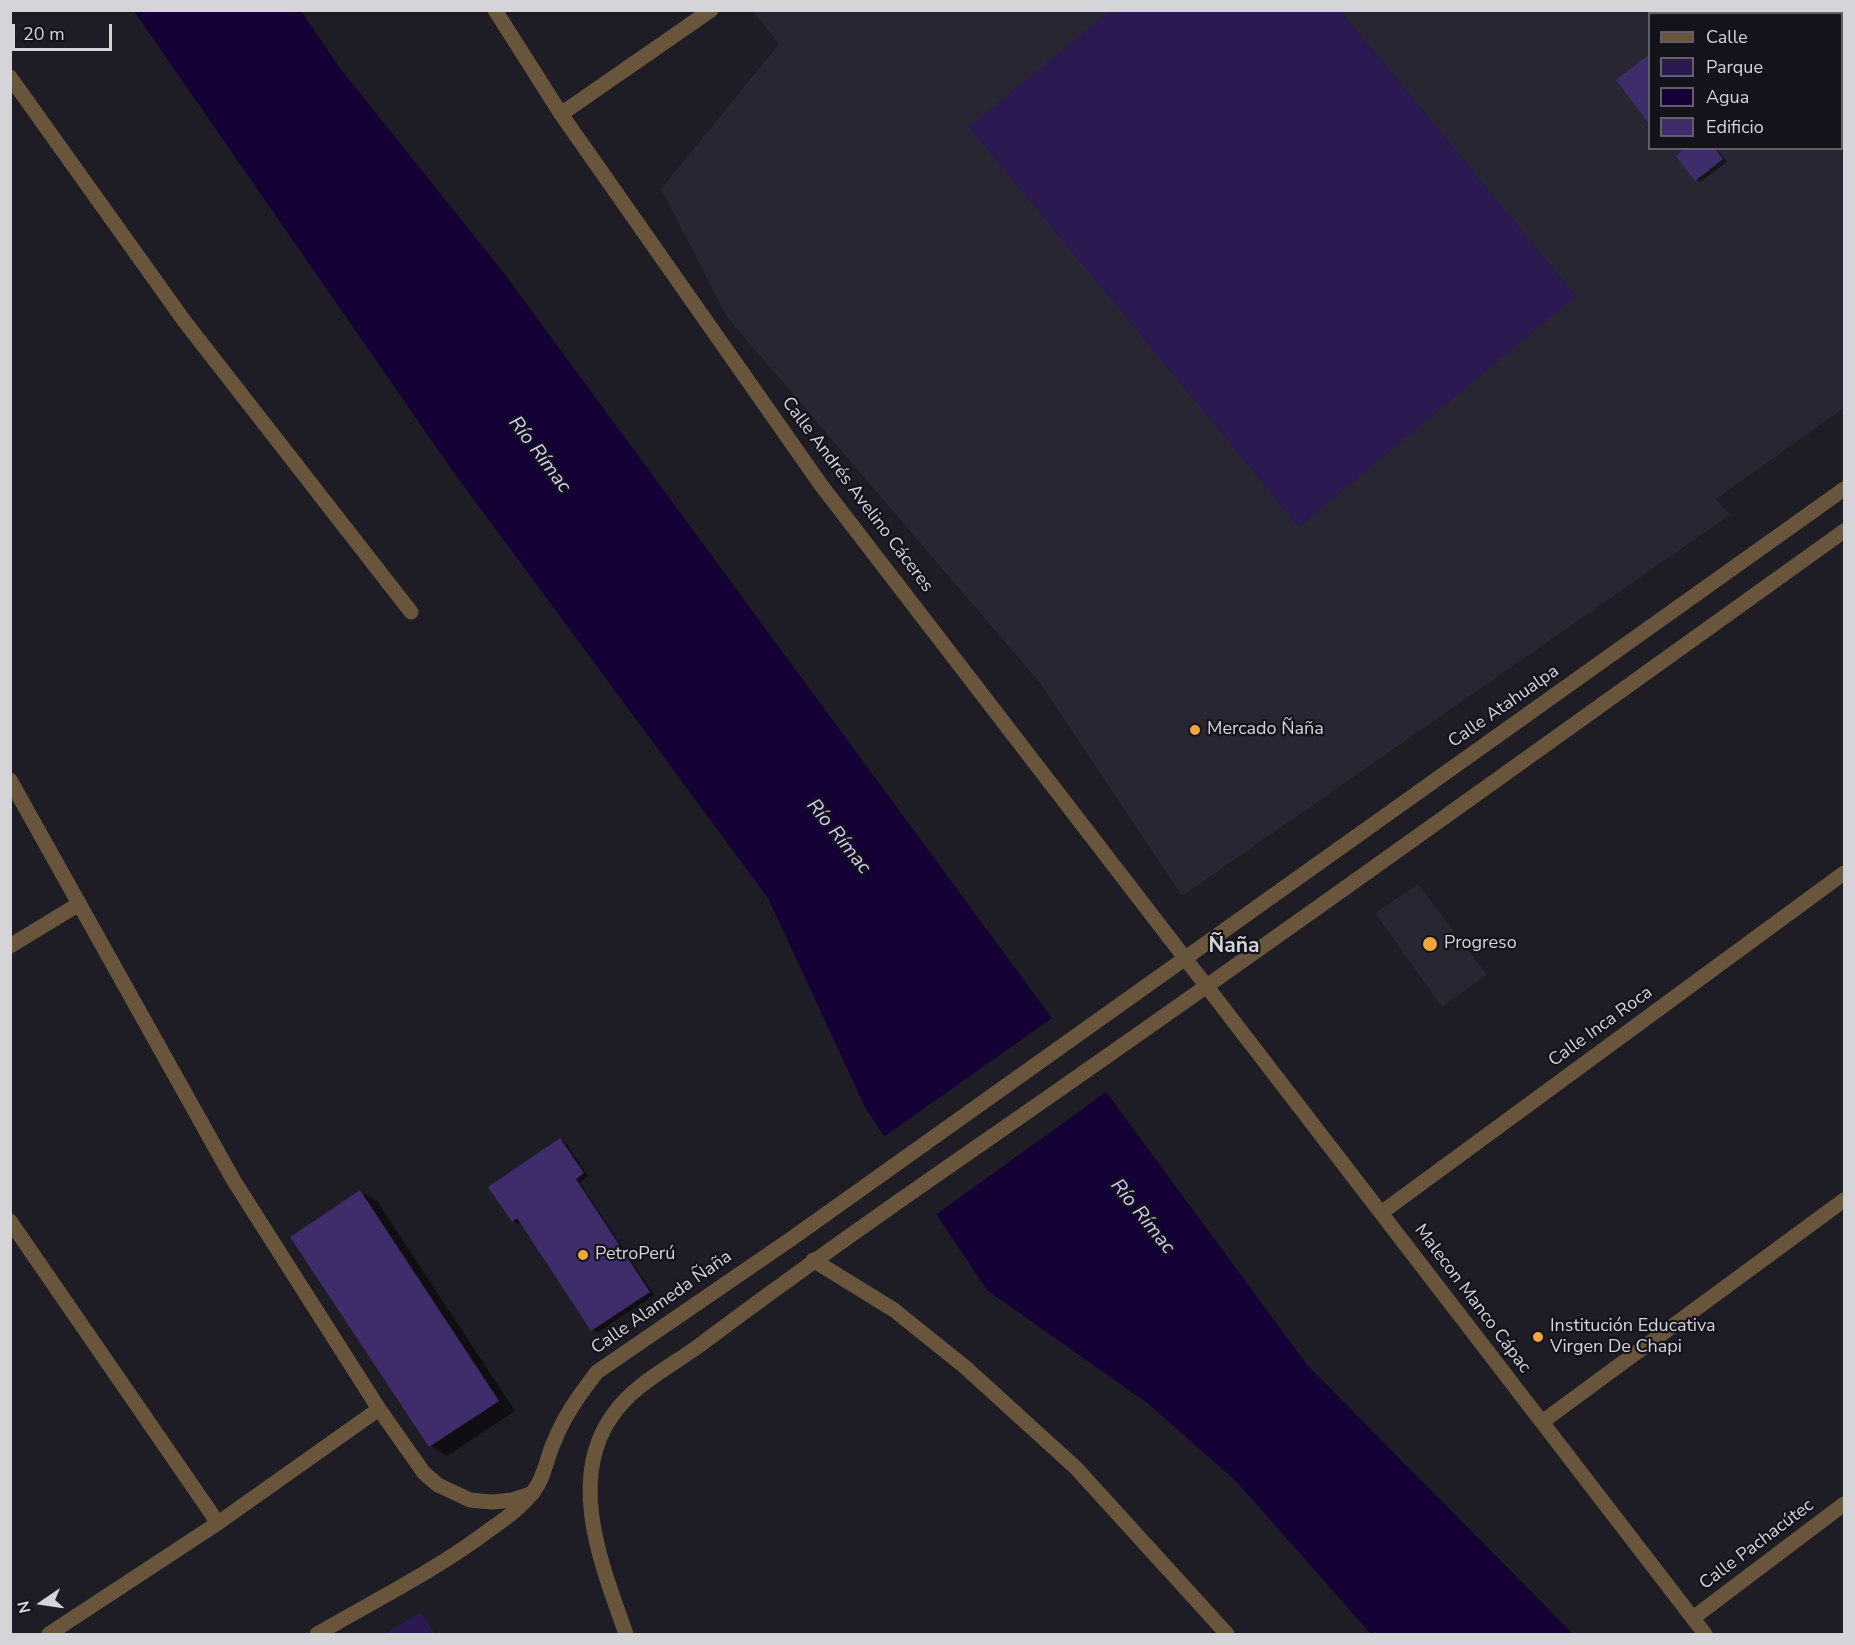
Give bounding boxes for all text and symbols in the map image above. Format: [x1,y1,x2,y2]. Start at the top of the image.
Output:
scale bar [15,12,116,50]
legend [1648,12,1843,150]
text: 20 m [23,22,65,46]
text: Calle [1706,25,1748,49]
text: Parque [1706,55,1763,79]
text: Agua [1706,85,1749,109]
text: Edificio [1706,115,1764,139]
street label: Calle Andrés Avelino Cáceres [777,393,937,597]
water label: Río Rímac [503,412,575,498]
street label: Calle Atahualpa [1445,661,1563,753]
place label: Mercado Ñaña [1207,719,1324,741]
marker: Mercado Ñaña [1188,723,1202,737]
water label: Río Rímac [801,795,875,879]
place label: Progreso [1444,933,1517,955]
district label: Ñaña [1209,934,1259,960]
marker: Progreso [1421,935,1439,953]
street label: Calle Inca Roca [1545,982,1657,1072]
water label: Río Rímac [1105,1175,1179,1259]
street label: Malecon Manco Cápac [1409,1220,1535,1378]
place label: PetroPerú [595,1244,675,1266]
street label: Calle Alameda Ñaña [588,1246,736,1360]
marker: PetroPerú [576,1248,590,1262]
place label: Institución Educativa Virgen De Chapi [1550,1316,1716,1358]
marker: Institución Educativa Virgen De Chapi [1531,1330,1545,1344]
street label: Calle Pachacútec [1696,1495,1818,1595]
north arrow [12,1573,72,1633]
text: N [12,1599,37,1615]

